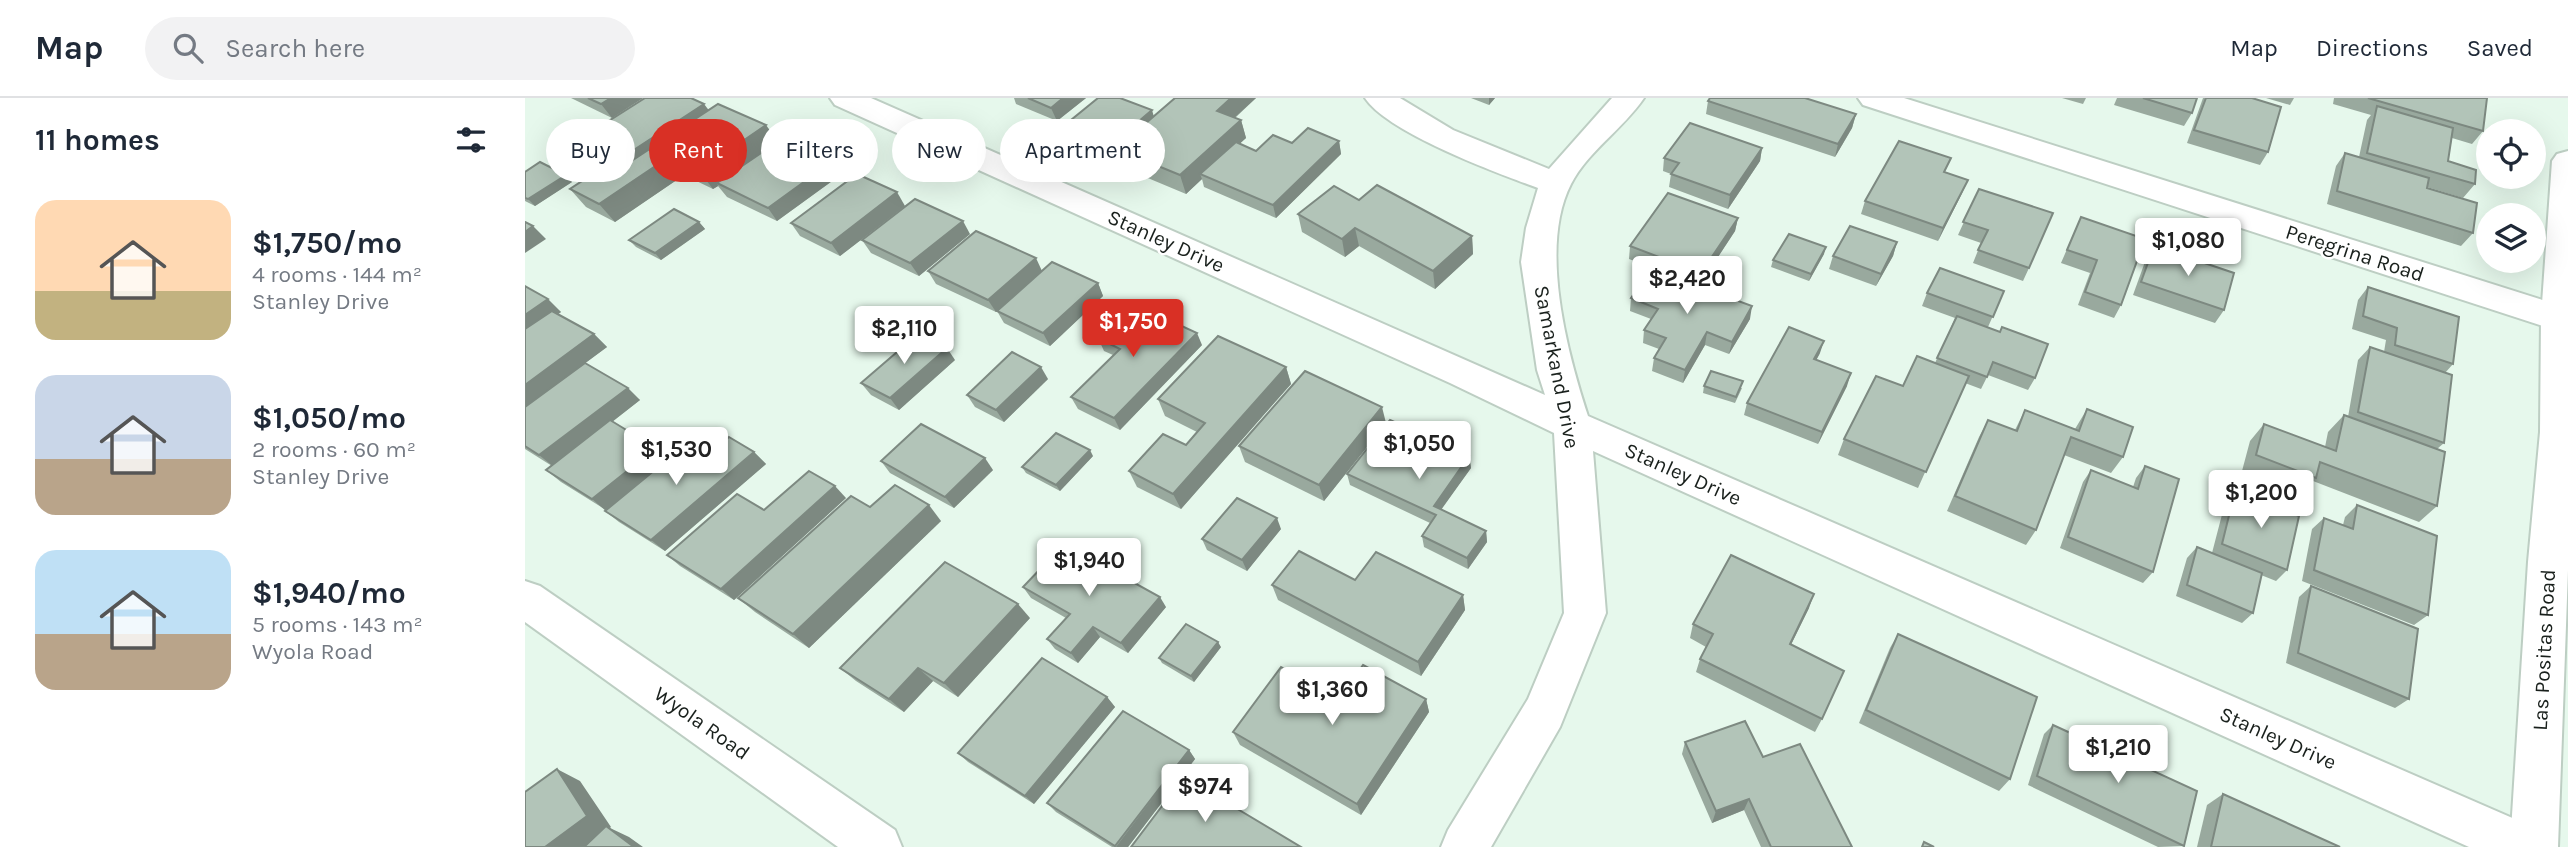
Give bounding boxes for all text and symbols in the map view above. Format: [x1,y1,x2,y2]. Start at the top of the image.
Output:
search box [145,17,635,80]
text: Map [35,29,103,67]
icon: search [169,29,207,67]
text: Search here [225,33,365,64]
text: Map [2230,34,2278,62]
text: Directions [2316,34,2429,62]
text: Saved [2467,34,2533,62]
chip: Buy [546,119,635,182]
chip: Rent [649,119,747,182]
chip: Filters [761,119,878,182]
chip: New [892,119,986,182]
chip: Apartment [1000,119,1165,182]
map controls [2476,119,2546,273]
button: locate [2476,119,2546,189]
icon: filters [452,121,490,159]
text: 11 homes [35,122,160,158]
button: layers [2476,203,2546,273]
street label: Stanley Drive [1104,205,1228,277]
pin: $1,080 [2131,218,2245,278]
street label: Peregrina Road [2283,219,2427,287]
text: $1,750/mo [252,225,402,261]
text: $1,080 [2151,227,2225,254]
icon: home [91,228,175,312]
pin: $2,420 [1630,256,1744,316]
text: 4 rooms · 144 m² [252,261,422,288]
text: $2,420 [1648,265,1726,292]
street label: Samarkand Drive [1529,283,1585,451]
text: Stanley Drive [252,288,389,315]
pin: $1,750 [1076,300,1190,359]
pin: $2,110 [847,306,961,366]
text: $1,750 [1098,308,1168,335]
text: $2,110 [871,315,937,342]
text: $1,050/mo [252,400,406,436]
icon: home [91,403,175,487]
pin: $1,050 [1362,422,1476,481]
pin: $1,530 [619,428,733,487]
text: $1,050 [1383,430,1455,457]
text: 2 rooms · 60 m² [252,436,416,463]
text: $1,530 [640,436,712,463]
street label: Stanley Drive [1621,438,1745,510]
text: Stanley Drive [252,463,389,490]
pin: $1,200 [2204,470,2318,530]
text: $1,200 [2225,479,2297,506]
pin: $1,940 [1032,538,1146,598]
text: $1,940 [1053,547,1125,574]
street label: Las Positas Road [2528,569,2560,731]
text: $1,940/mo [252,575,406,611]
icon: home [91,578,175,662]
text: 5 rooms · 143 m² [252,611,423,638]
text: Wyola Road [252,638,373,665]
pin: $1,360 [1275,668,1389,727]
text: $1,360 [1296,676,1368,703]
street label: Wyola Road [650,681,754,765]
street label: Stanley Drive [2216,702,2340,774]
pin: $1,210 [2061,726,2175,785]
text: $1,210 [2085,734,2151,761]
pin: $974 [1164,764,1246,824]
text: $974 [1177,773,1233,800]

